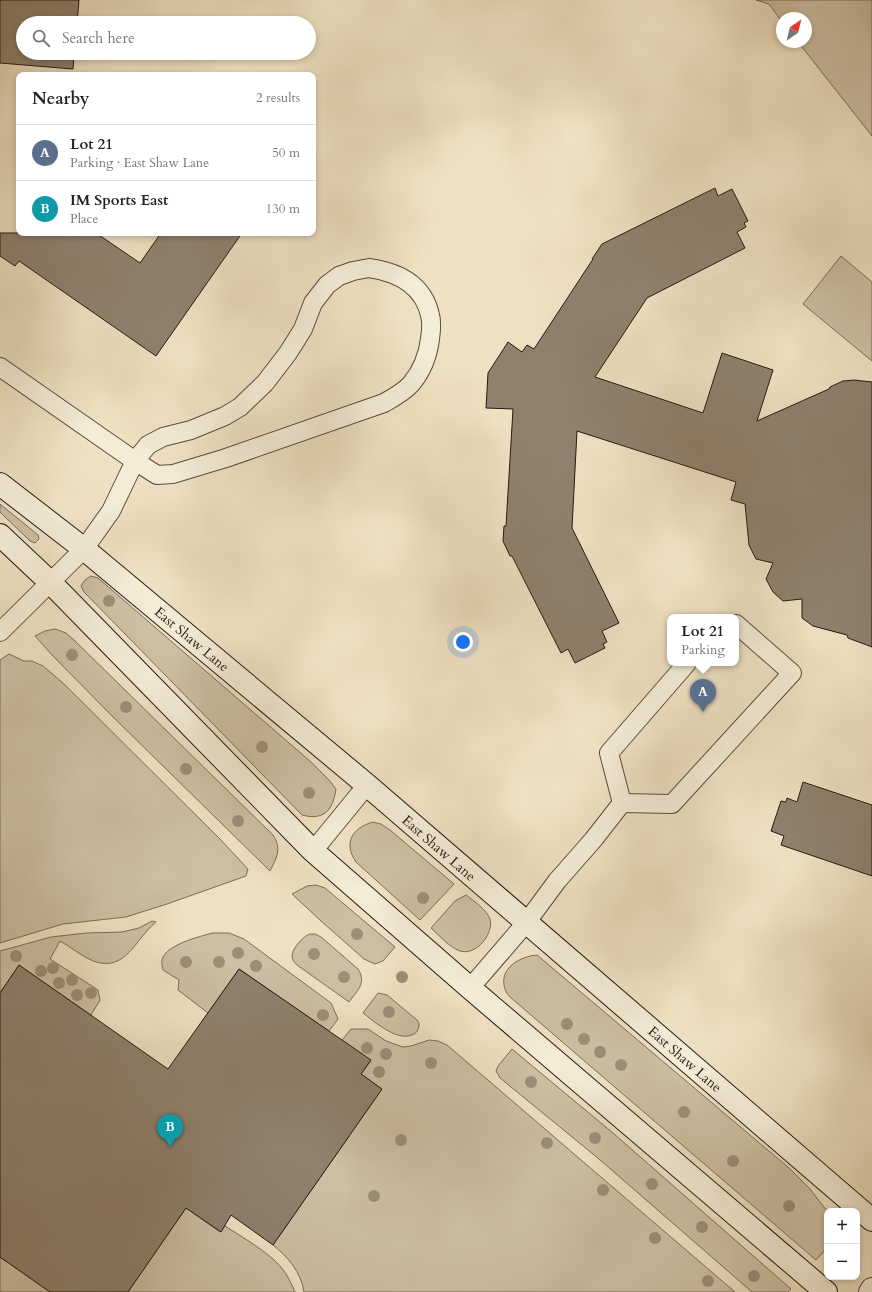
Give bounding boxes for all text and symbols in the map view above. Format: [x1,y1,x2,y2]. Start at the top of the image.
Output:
north arrow [776,12,812,48]
search box [16,16,316,60]
icon: search [30,27,52,49]
text: Search here [62,28,135,48]
text: Nearby [32,87,89,110]
text: 2 results [256,89,300,107]
text: Lot 21 [70,134,113,154]
text: A [40,144,50,162]
text: 50 m [272,144,300,162]
text: Parking · East Shaw Lane [70,154,209,172]
text: IM Sports East [70,190,168,210]
text: B [40,200,50,218]
text: 130 m [266,200,300,218]
text: Place [70,210,98,228]
street label: East Shaw Lane [150,602,233,676]
popup [667,614,739,666]
text: Lot 21 [681,621,724,641]
your location [453,632,473,652]
text: Parking [681,641,725,659]
pin: A [690,679,716,712]
street label: East Shaw Lane [398,811,480,886]
street label: East Shaw Lane [644,1022,726,1097]
pin: B [157,1114,183,1147]
map controls [824,1208,860,1280]
button: + [824,1208,860,1244]
button: − [824,1244,860,1280]

